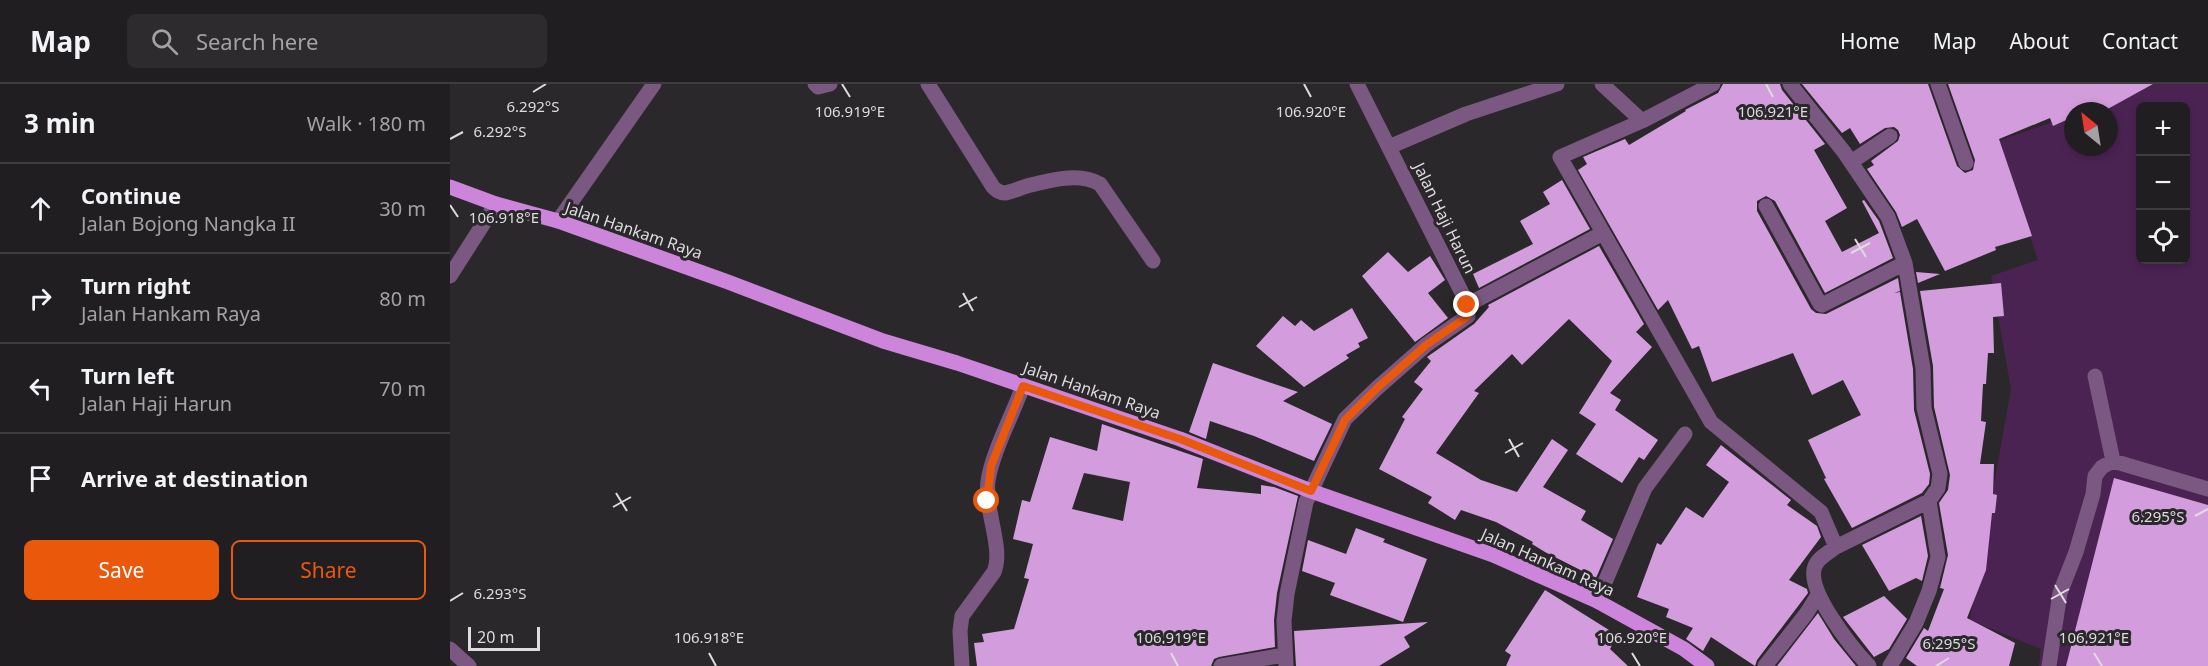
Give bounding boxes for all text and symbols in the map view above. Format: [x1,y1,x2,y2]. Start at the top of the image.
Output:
search box [127,14,547,68]
text: Map [30,22,91,60]
icon: search [148,25,181,58]
text: Search here [196,26,318,56]
text: Home [1840,27,1900,55]
text: Map [1933,27,1976,55]
text: About [2009,27,2069,55]
text: Contact [2102,27,2178,55]
text: 6.292°S [507,96,560,116]
text: 106.919°E [815,101,885,121]
text: 106.920°E [1276,101,1346,121]
text: 106.921°E [1738,101,1808,121]
north arrow [2064,102,2118,156]
map controls [2136,102,2190,264]
button: + [2136,102,2190,156]
text: 3 min [24,105,96,141]
text: Walk · 180 m [307,110,426,137]
text: 6.292°S [474,121,527,141]
button: − [2136,156,2190,210]
street label: Jalan Haji Harun [1408,157,1481,277]
text: Continue [81,180,181,210]
icon: ahead [24,192,57,225]
text: 30 m [379,195,426,222]
street label: Jalan Hankam Raya [560,196,706,264]
text: 106.918°E [469,207,539,227]
text: Jalan Bojong Nangka II [81,210,296,237]
button: locate [2136,210,2190,264]
text: Turn right [81,270,191,300]
icon: right [24,282,57,315]
text: 80 m [379,285,426,312]
route end [1453,291,1479,317]
text: Jalan Hankam Raya [81,300,261,327]
street label: Jalan Hankam Raya [1018,356,1164,424]
text: Turn left [81,360,175,390]
icon: left [24,372,57,405]
text: 70 m [379,375,426,402]
text: Jalan Haji Harun [81,390,232,417]
icon: arrive [24,462,57,495]
text: Arrive at destination [81,463,308,493]
route start [973,487,999,513]
text: 6.295°S [2132,506,2185,526]
street label: Jalan Hankam Raya [1476,522,1618,601]
button: Save [24,540,219,600]
button: Share [231,540,426,600]
text: 6.293°S [474,583,527,603]
scale bar [468,624,540,652]
text: 20 m [477,626,514,648]
text: 106.918°E [674,627,744,647]
text: 106.919°E [1136,627,1206,647]
text: 106.920°E [1597,627,1667,647]
text: 106.921°E [2059,627,2129,647]
text: 6.295°S [1923,633,1976,653]

